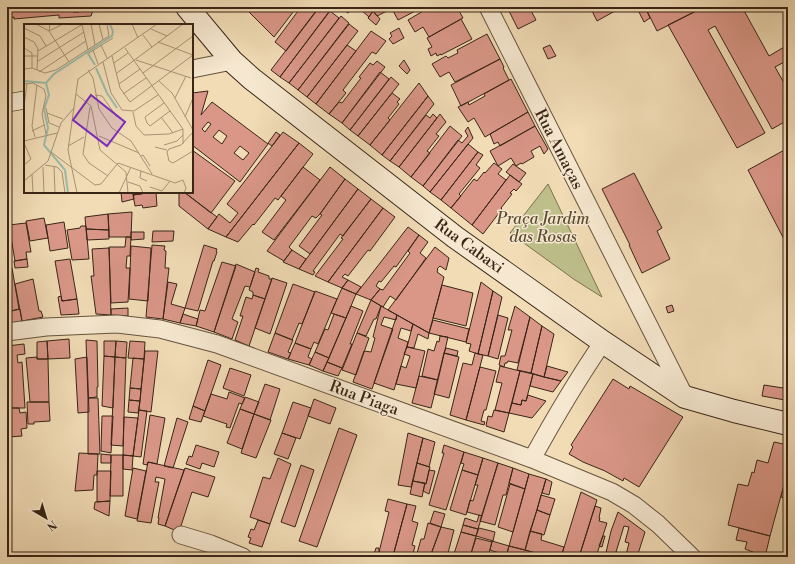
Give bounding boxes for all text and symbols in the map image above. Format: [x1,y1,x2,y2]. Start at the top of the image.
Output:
inset map [24,24,193,193]
street label: Rua Amaças [530,105,588,193]
park label: Praça Jardim das Rosas [495,209,591,247]
street label: Rua Cabaxi [430,214,508,278]
street label: Rua Piaga [327,376,402,420]
north arrow [26,498,66,538]
text: N [44,517,59,533]

